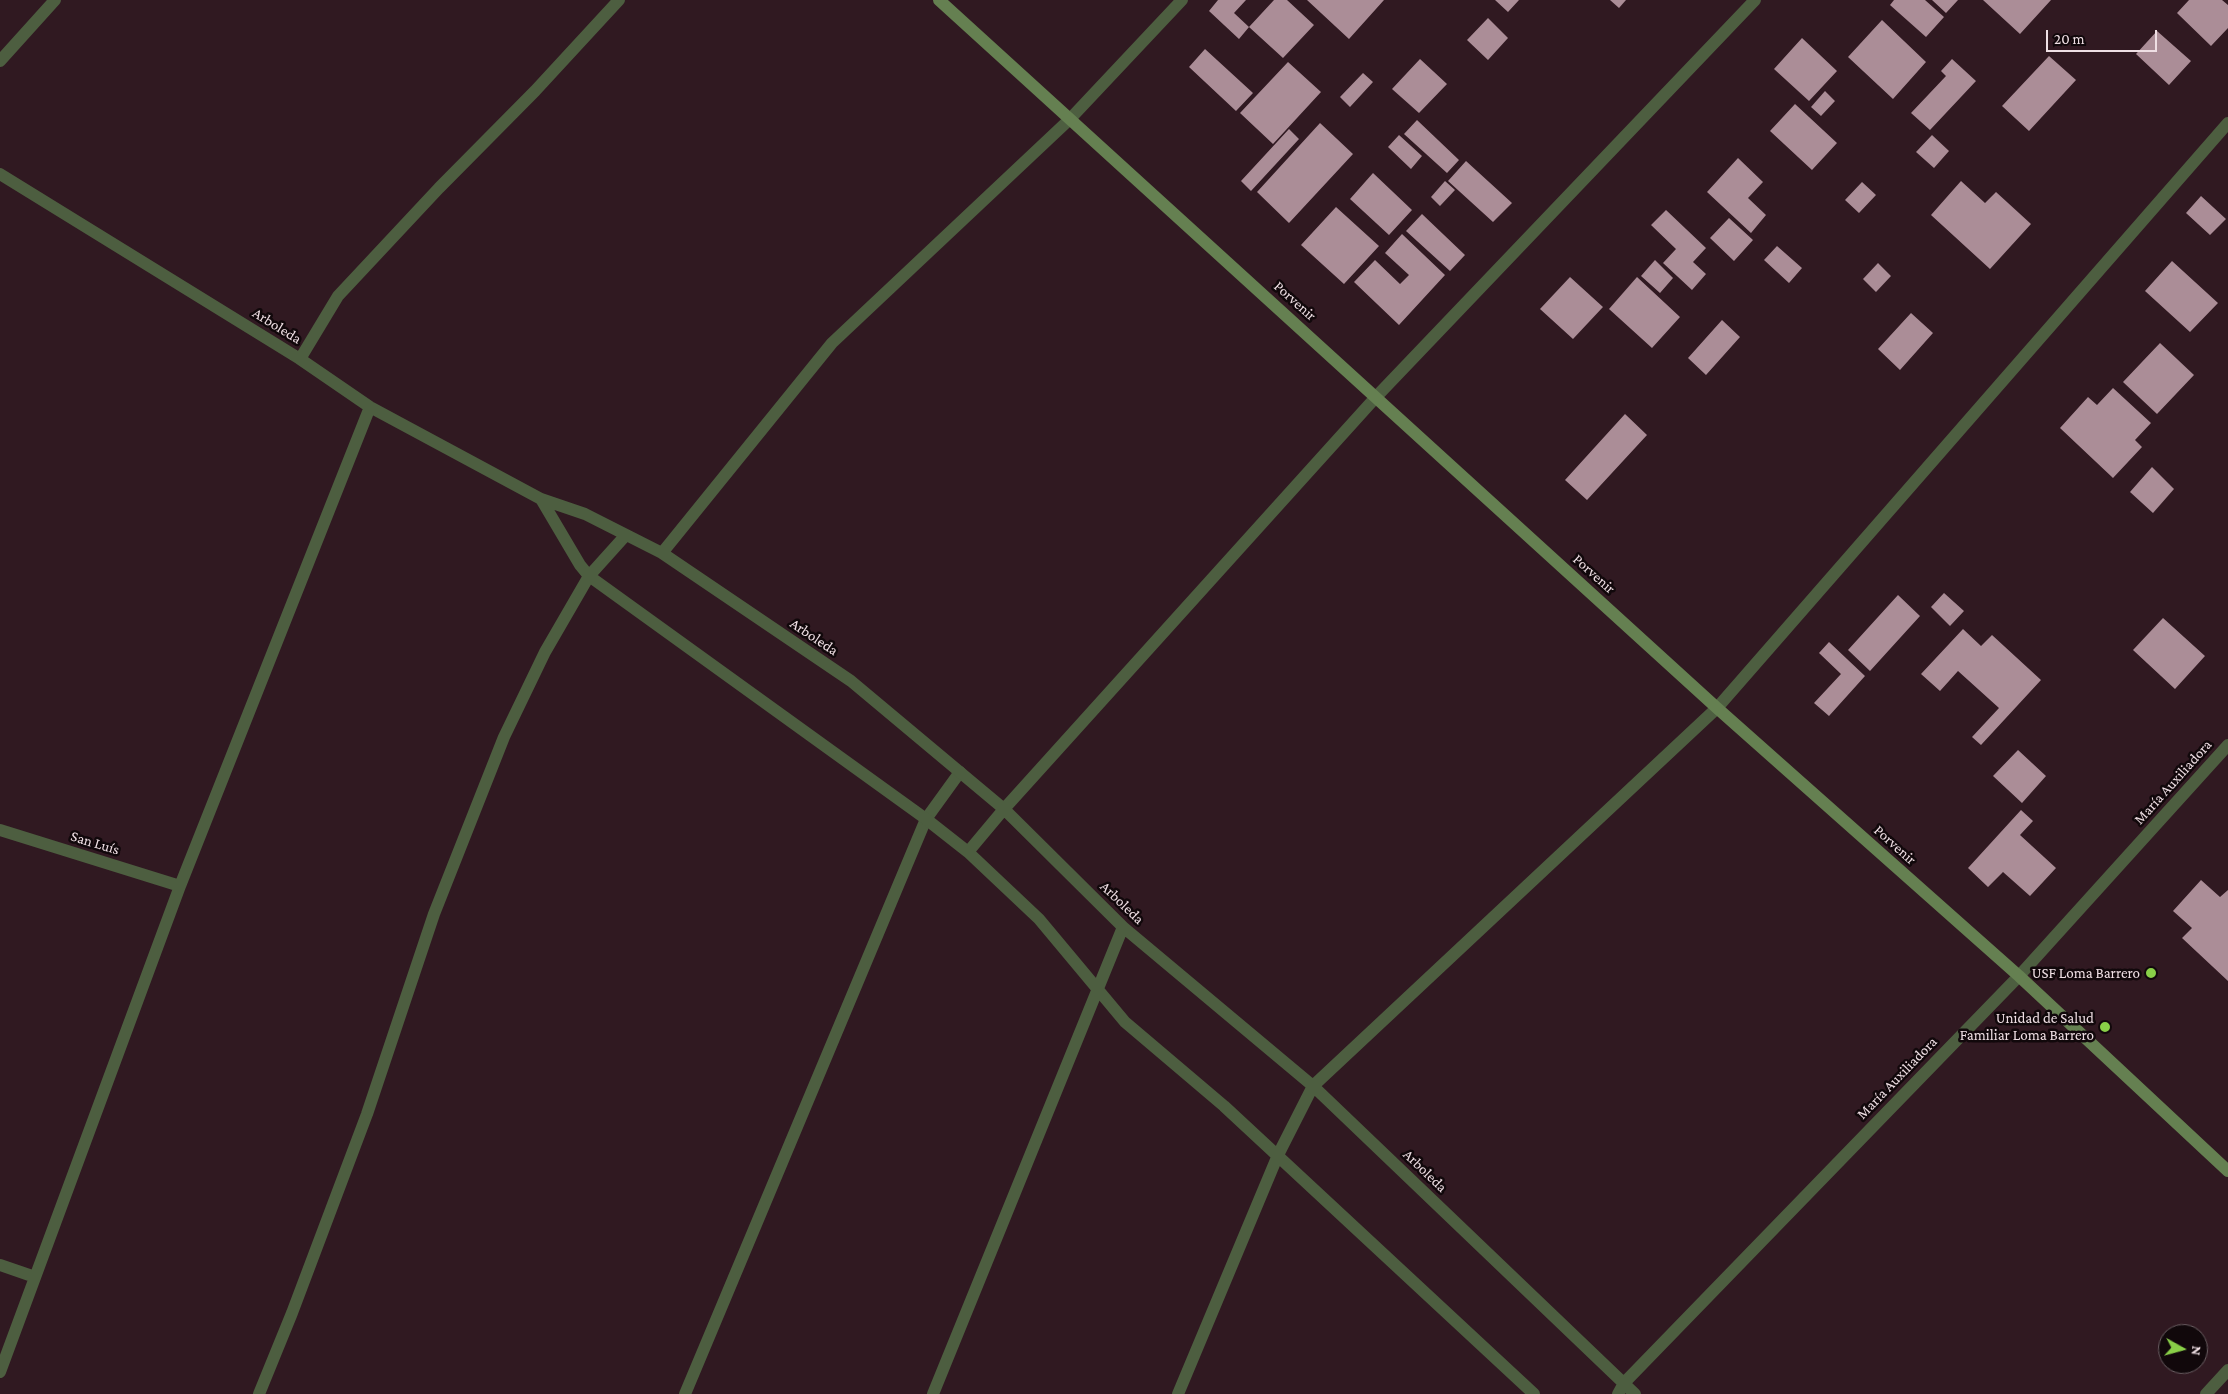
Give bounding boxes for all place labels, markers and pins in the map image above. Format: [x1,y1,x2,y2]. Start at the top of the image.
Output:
place label: USF Loma Barrero [2032,964,2140,982]
marker: USF Loma Barrero [2144,966,2158,980]
place label: Unidad de Salud Familiar Loma Barrero [1960,1009,2094,1044]
marker: Unidad de Salud Familiar Loma Barrero [2098,1020,2112,1034]

